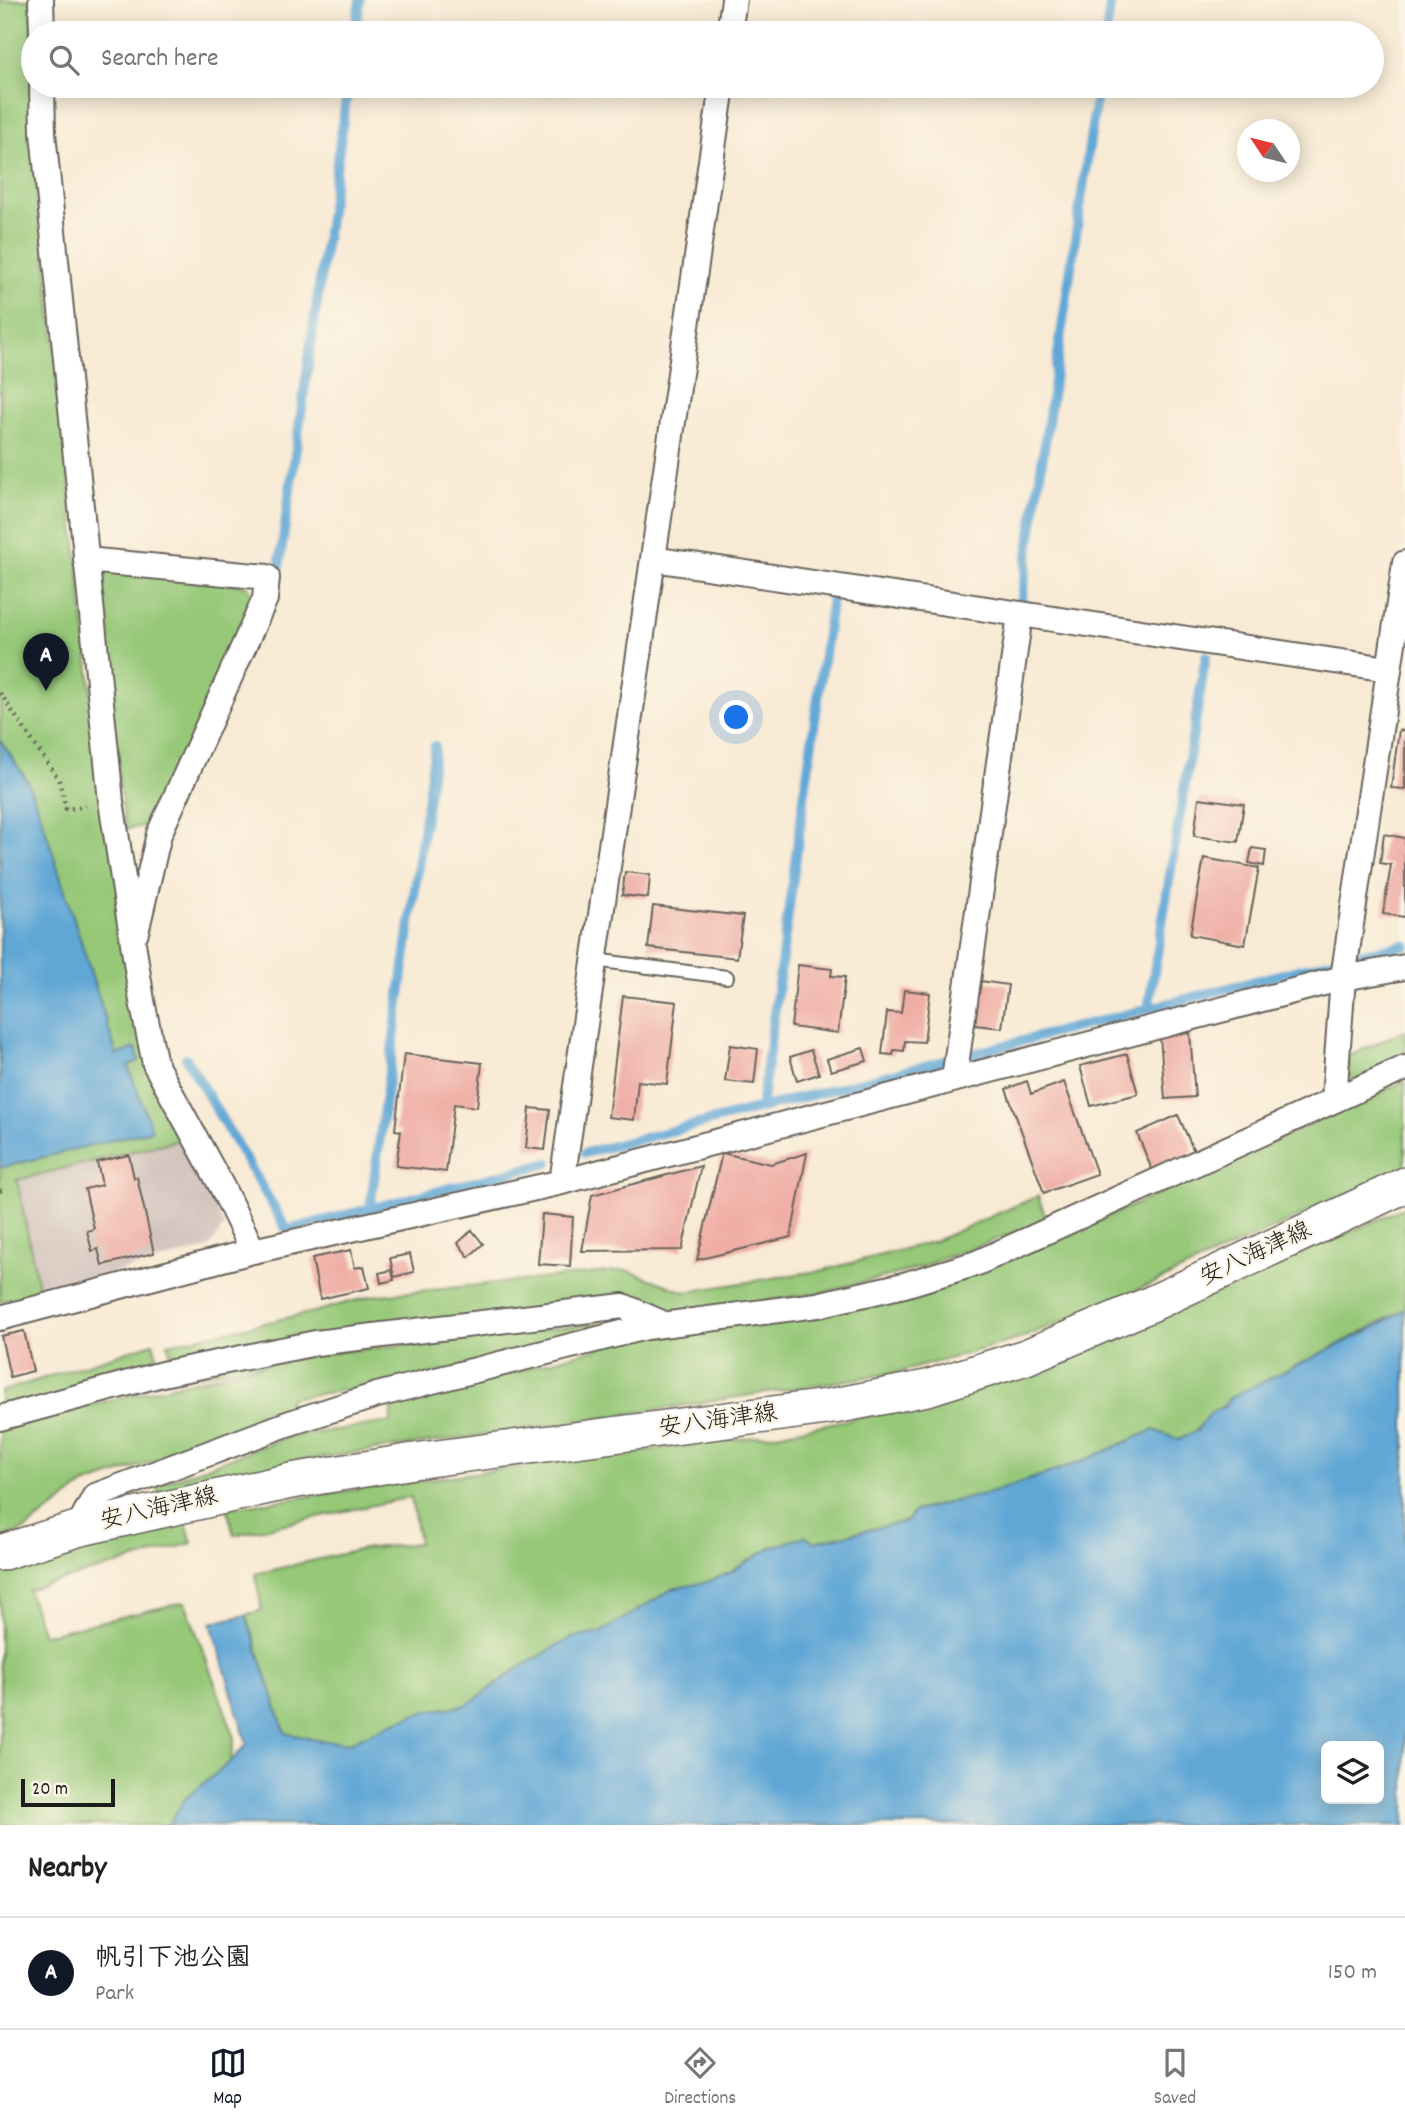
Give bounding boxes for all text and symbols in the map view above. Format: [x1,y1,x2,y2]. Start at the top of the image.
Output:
search box [21,21,1384,98]
icon: search [45,41,83,79]
text: Search here [101,41,219,78]
north arrow [1237,119,1300,182]
pin: A [23,633,69,691]
your location [719,700,753,734]
street label: 安八海津線 [1194,1214,1318,1296]
street label: 安八海津線 [656,1397,780,1447]
street label: 安八海津線 [97,1480,221,1540]
map controls [1321,1741,1384,1804]
button: layers [1321,1741,1384,1804]
scale bar [21,1776,116,1808]
text: 20 m [32,1777,68,1804]
text: Nearby [28,1849,106,1892]
text: 帆引下池公園 [95,1941,251,1978]
text: A [45,1957,57,1990]
text: 150 m [1328,1957,1377,1990]
text: Park [95,1978,134,2011]
tab: Map [209,2044,247,2113]
tab: Directions [664,2044,736,2113]
tab: Saved [1154,2044,1196,2113]

